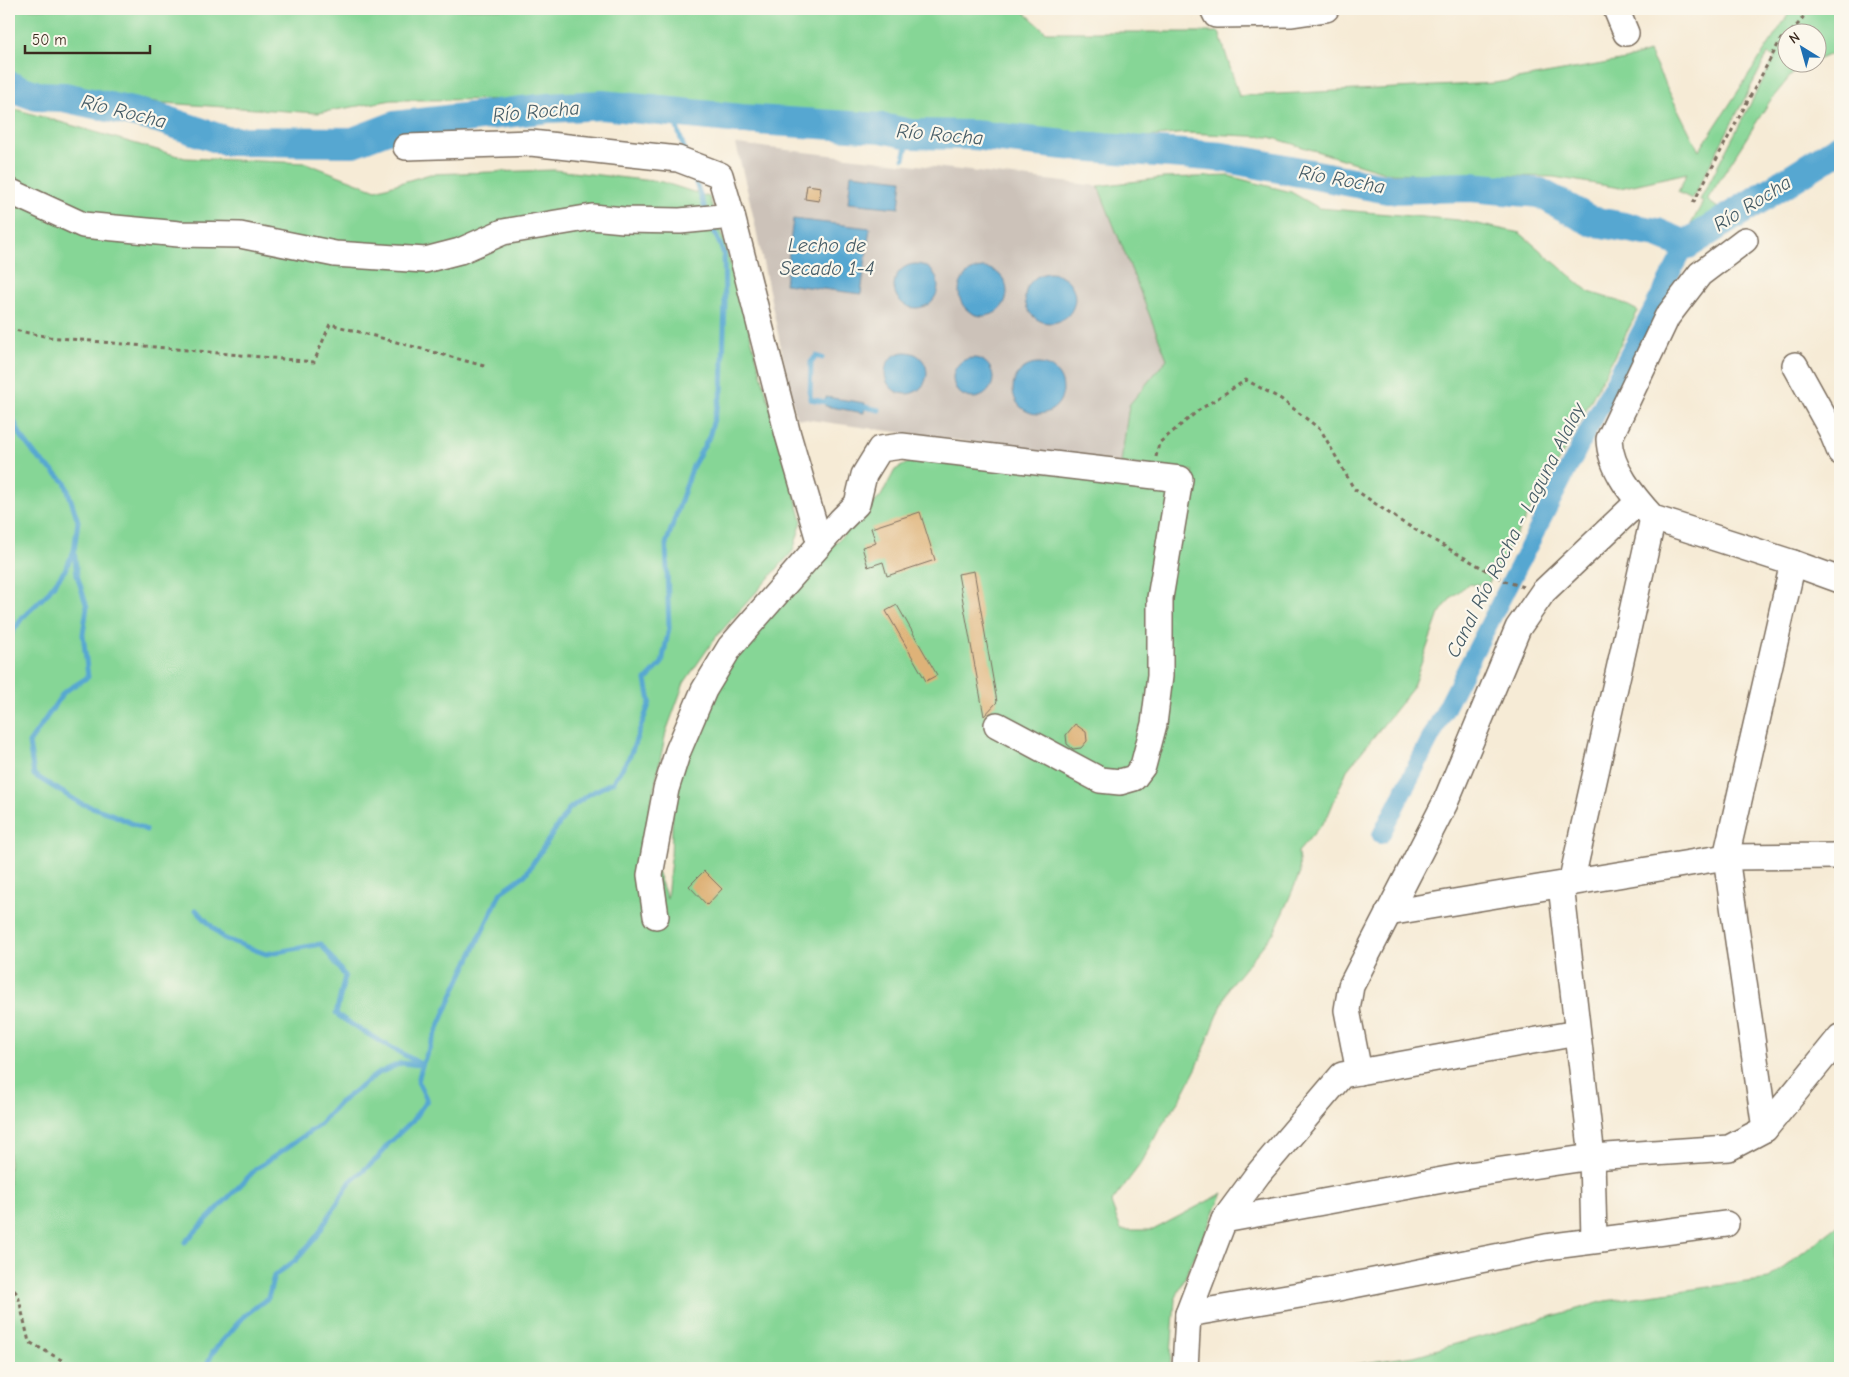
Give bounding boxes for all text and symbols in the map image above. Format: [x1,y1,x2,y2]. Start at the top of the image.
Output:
scale bar [25,22,150,54]
north arrow [1776,22,1826,72]
text: N [1786,28,1803,48]
text: 50 m [32,31,67,49]
water label: Río Rocha [79,90,169,133]
water label: Río Rocha [492,96,580,127]
water label: Río Rocha [896,119,984,150]
water label: Río Rocha [1297,161,1387,198]
water label: Río Rocha [1709,171,1795,236]
water label: Lecho de Secado 1-4 [780,234,875,280]
water label: Canal Río Rocha - Laguna Alalay [1441,398,1590,661]

